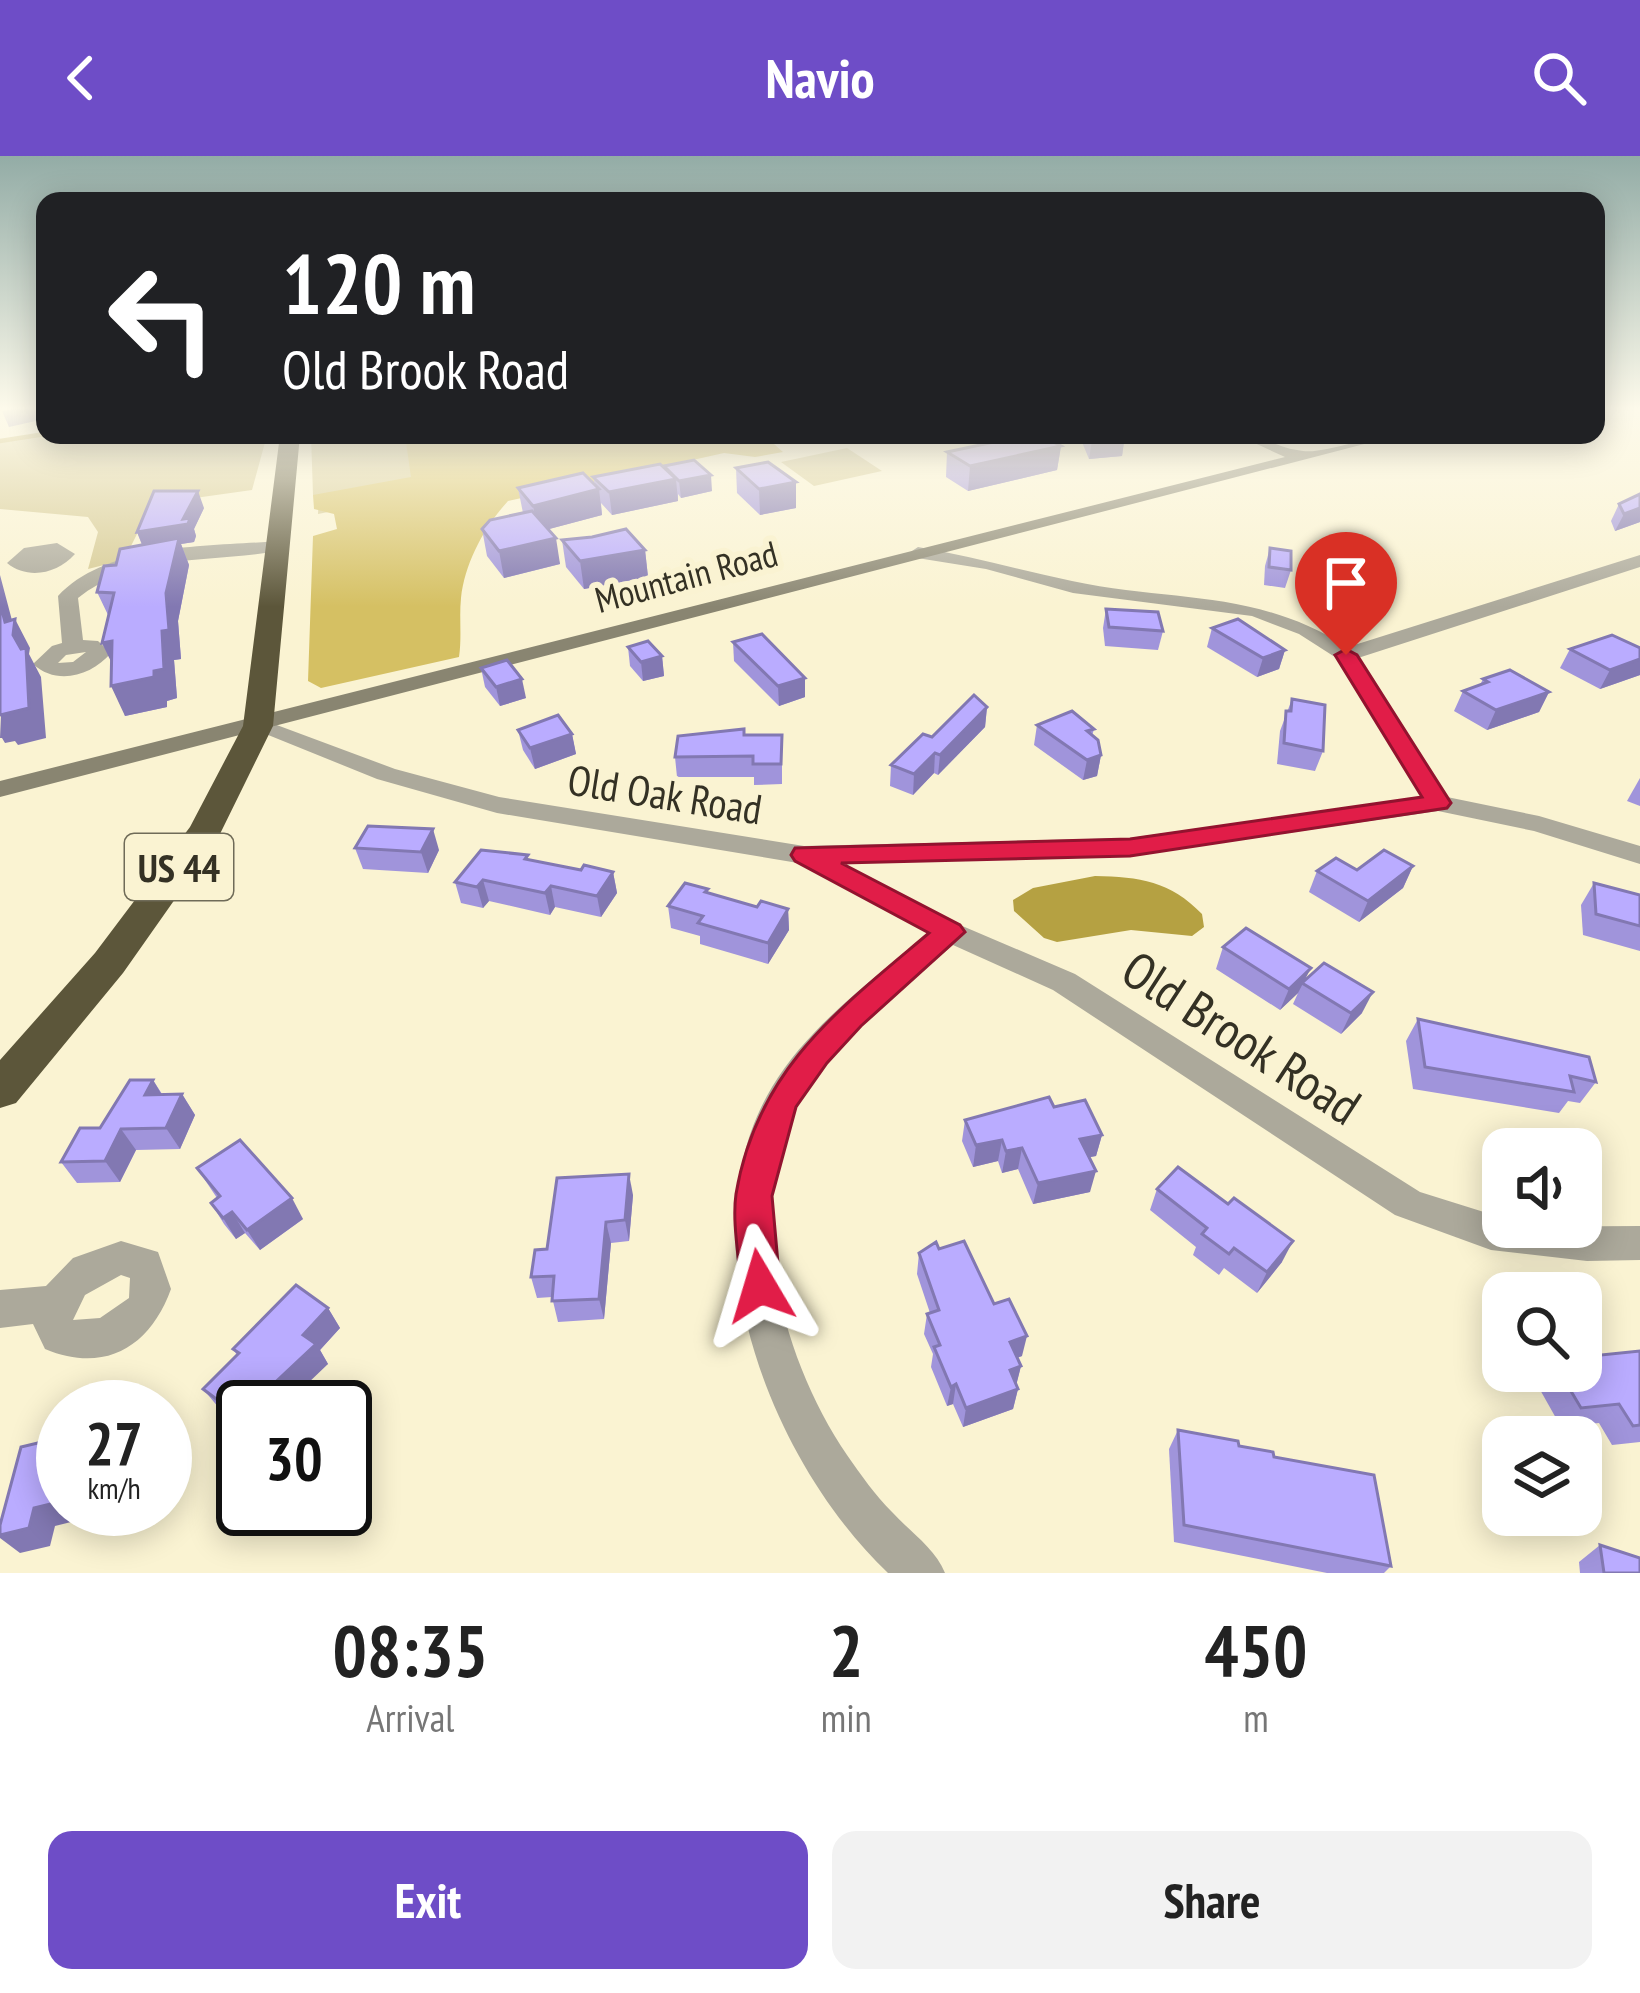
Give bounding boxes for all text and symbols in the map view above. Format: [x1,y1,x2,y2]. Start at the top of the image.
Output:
text: Navio [765,43,875,113]
icon: back [48,45,114,111]
icon: search [1526,45,1592,111]
text: 120 m [282,228,475,337]
icon: left [84,240,240,396]
text: Old Brook Road [282,334,569,404]
street label: Mountain Road [590,529,782,623]
pin [1295,532,1397,655]
icon: arrive [1313,550,1379,616]
street label: Old Oak Road [564,752,766,836]
road number: US 44 [125,834,233,900]
street label: Old Brook Road [1110,935,1374,1139]
map controls [1482,1128,1602,1536]
button: sound [1482,1128,1602,1248]
position arrow [697,1223,823,1349]
button: search [1482,1272,1602,1392]
speed limit sign: 30 [216,1380,372,1536]
text: 27 [85,1404,143,1482]
button: layers [1482,1416,1602,1536]
text: km/h [87,1468,141,1507]
text: 08:35 [333,1603,488,1696]
text: 2 [829,1603,863,1696]
text: 450 [1204,1603,1307,1696]
text: Arrival [366,1692,454,1743]
text: min [821,1692,872,1743]
text: m [1243,1692,1269,1743]
button: Exit [48,1831,808,1969]
button: Share [832,1831,1592,1969]

